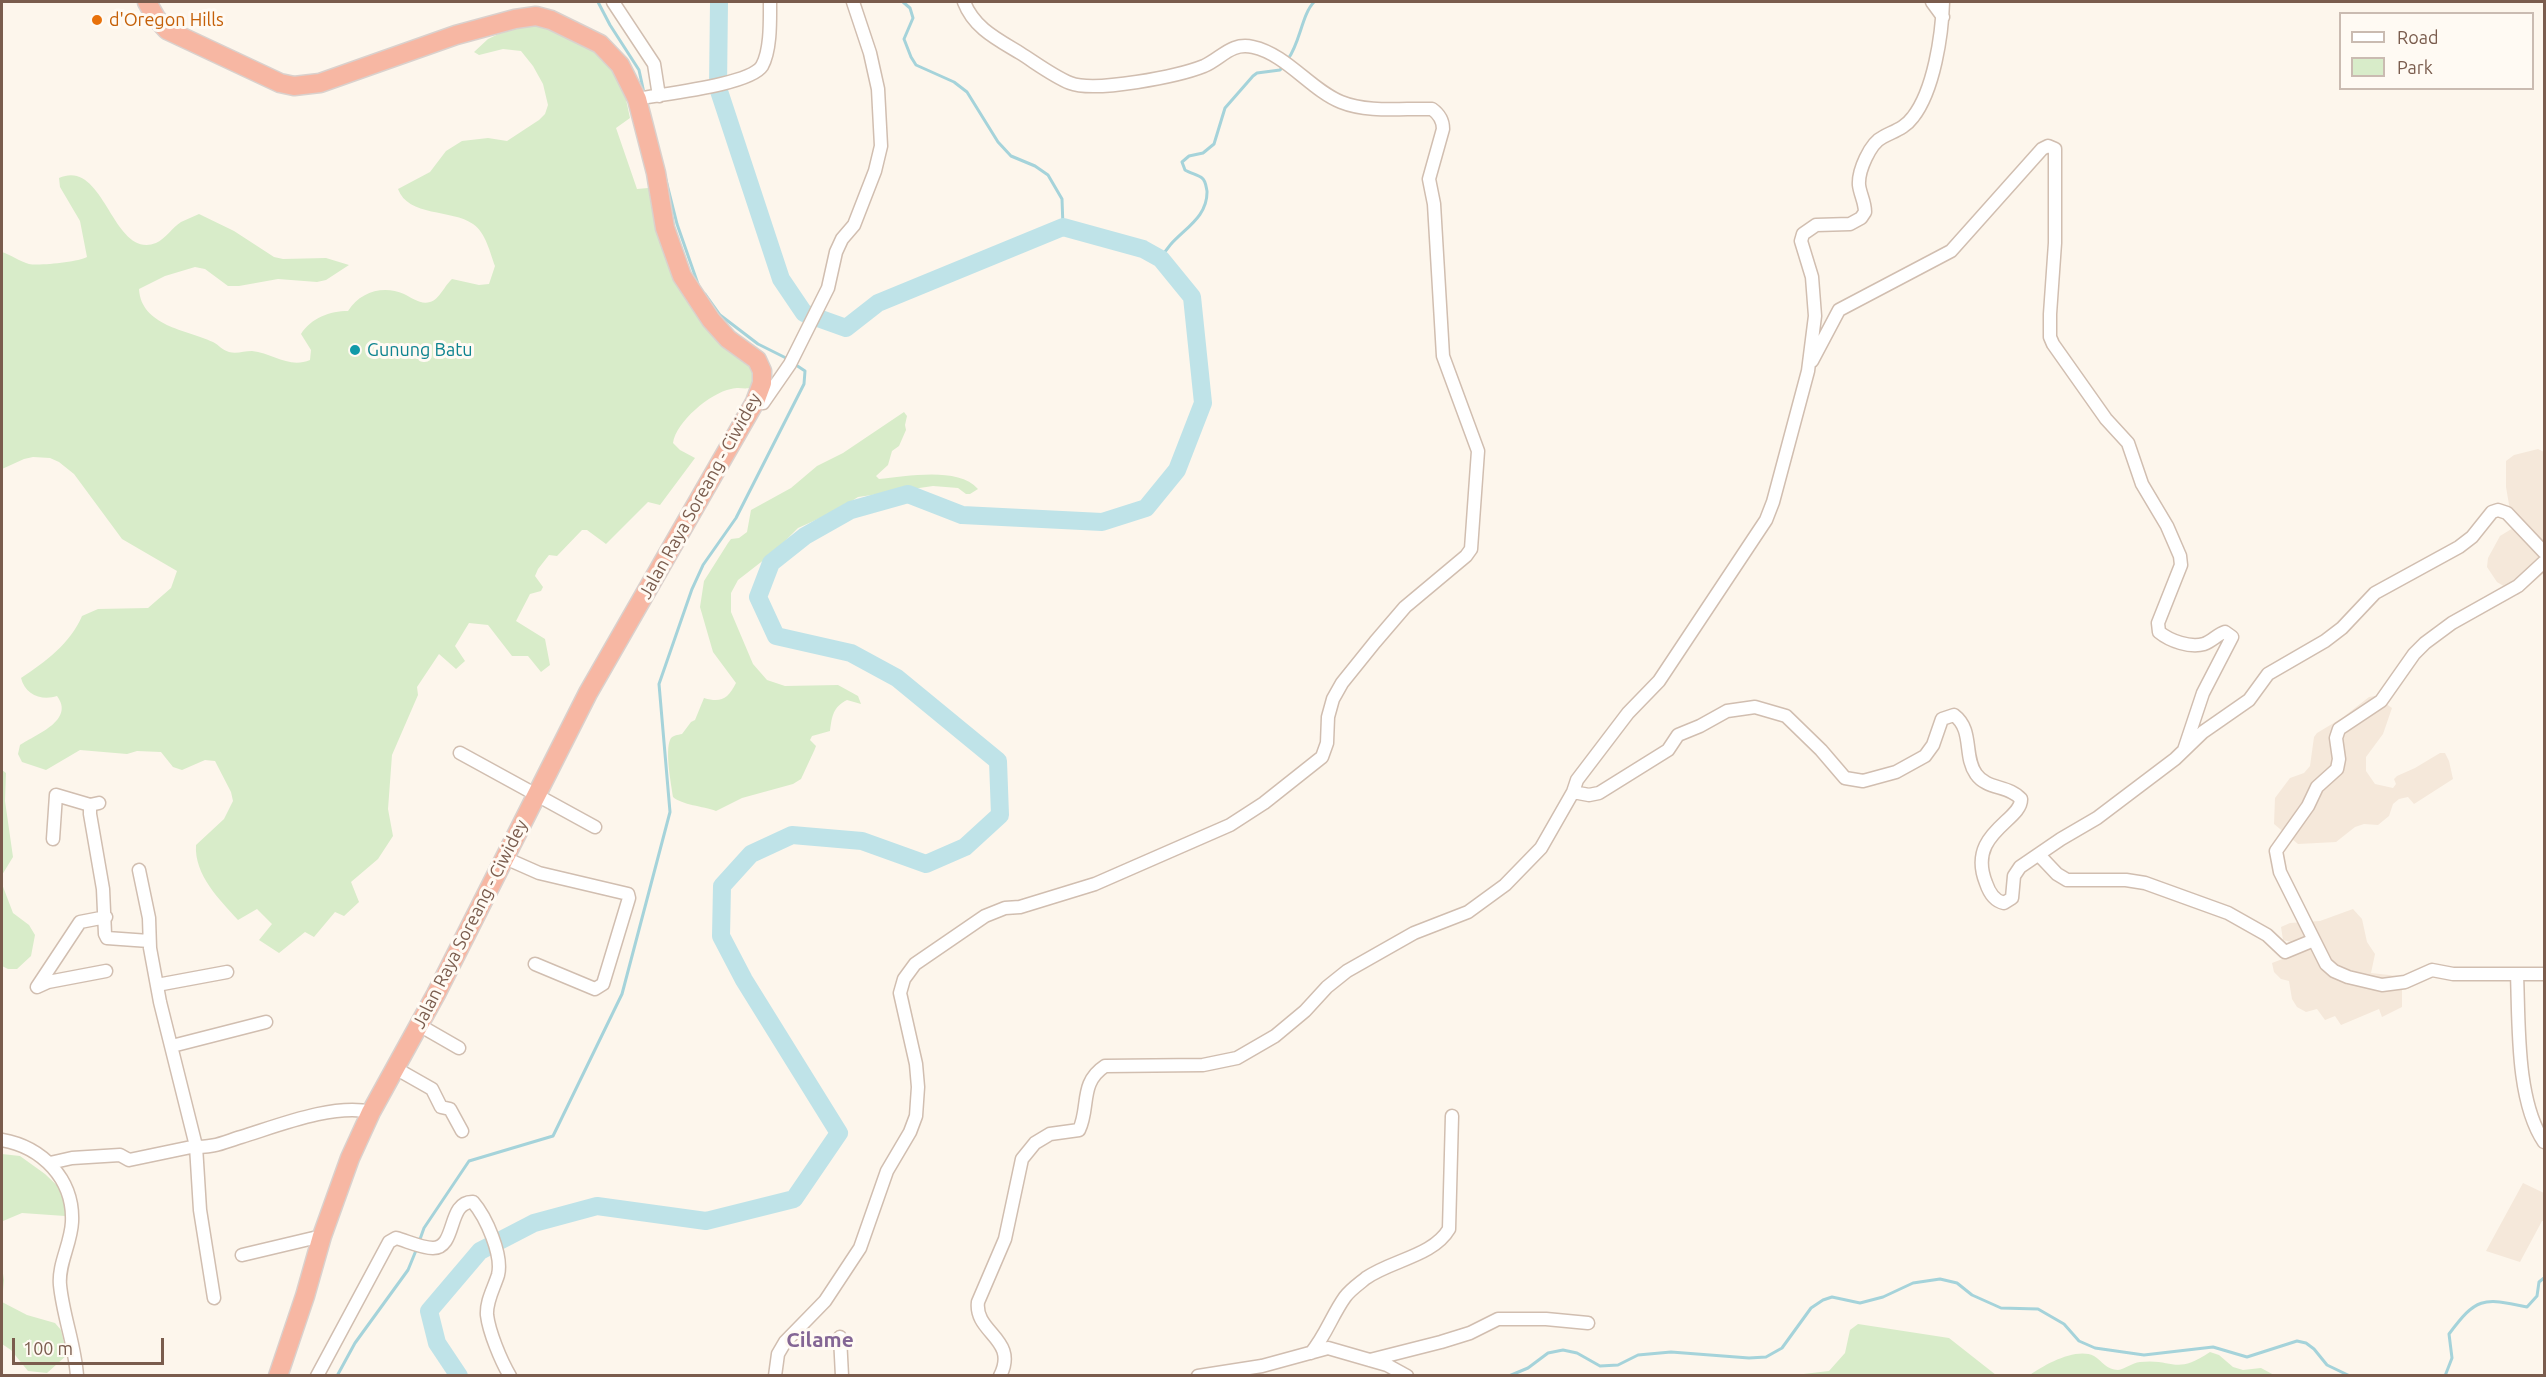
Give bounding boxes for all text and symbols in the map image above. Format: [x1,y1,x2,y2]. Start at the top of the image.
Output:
place label: d'Oregon Hills [109,9,224,31]
legend [2339,12,2534,90]
marker: d'Oregon Hills [90,13,104,27]
text: Road [2397,27,2439,47]
text: Park [2397,57,2433,77]
place label: Gunung Batu [367,339,473,361]
marker: Gunung Batu [348,343,362,357]
street label: Jalan Raya Soreang - Ciwidey [634,389,766,603]
street label: Jalan Raya Soreang - Ciwidey [408,816,532,1032]
scale bar [15,1326,166,1364]
district label: Cilame [786,1327,854,1353]
text: 100 m [23,1338,73,1358]

